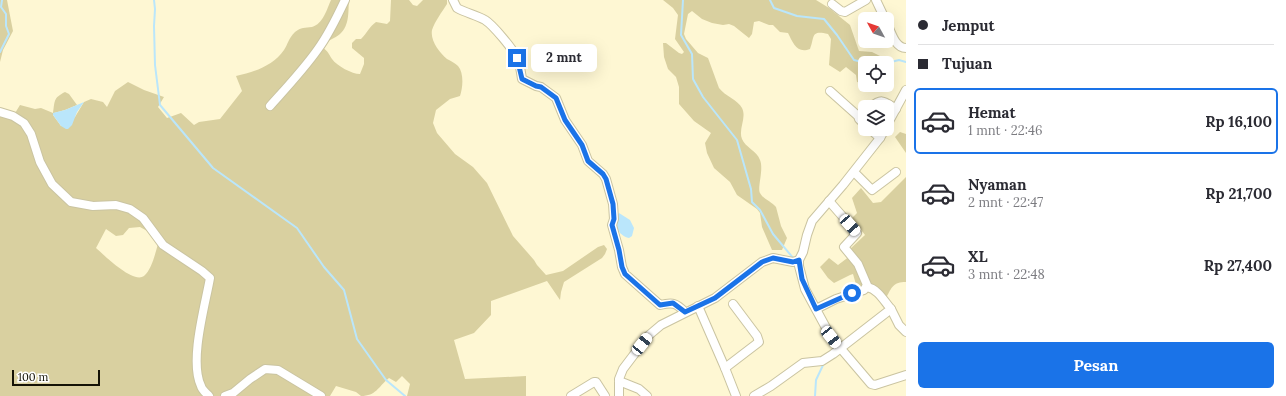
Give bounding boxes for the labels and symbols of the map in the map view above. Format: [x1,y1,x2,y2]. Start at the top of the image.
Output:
north arrow [858,12,894,48]
callout: 2 mnt [531,44,597,72]
route end [508,49,526,67]
car [838,212,862,238]
route start [843,284,861,302]
car [819,324,843,350]
car [630,331,654,357]
scale bar [12,368,100,387]

